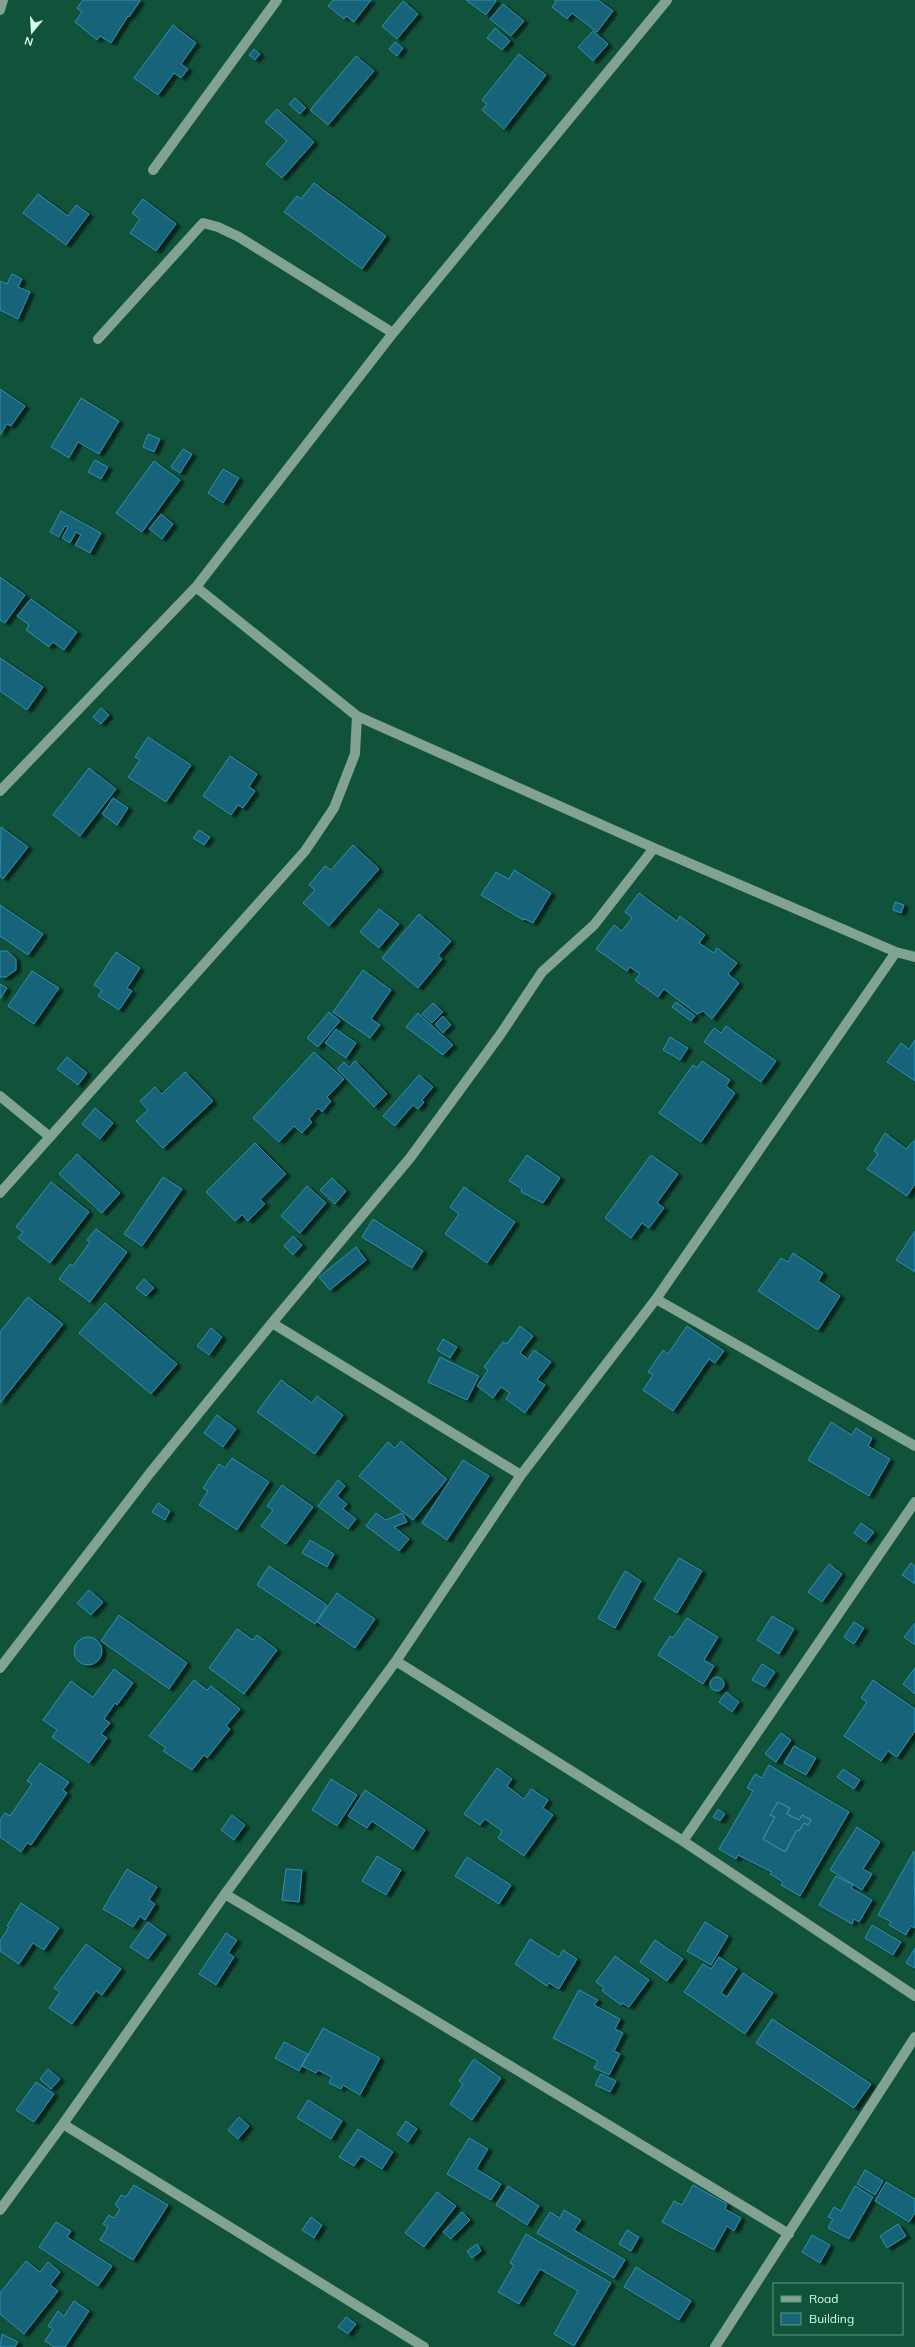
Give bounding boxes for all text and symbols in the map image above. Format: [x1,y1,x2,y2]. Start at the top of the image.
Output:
north arrow [12,12,52,52]
text: N [23,34,35,49]
legend [773,2283,903,2335]
text: Road [809,2291,838,2306]
text: Building [809,2311,854,2326]

